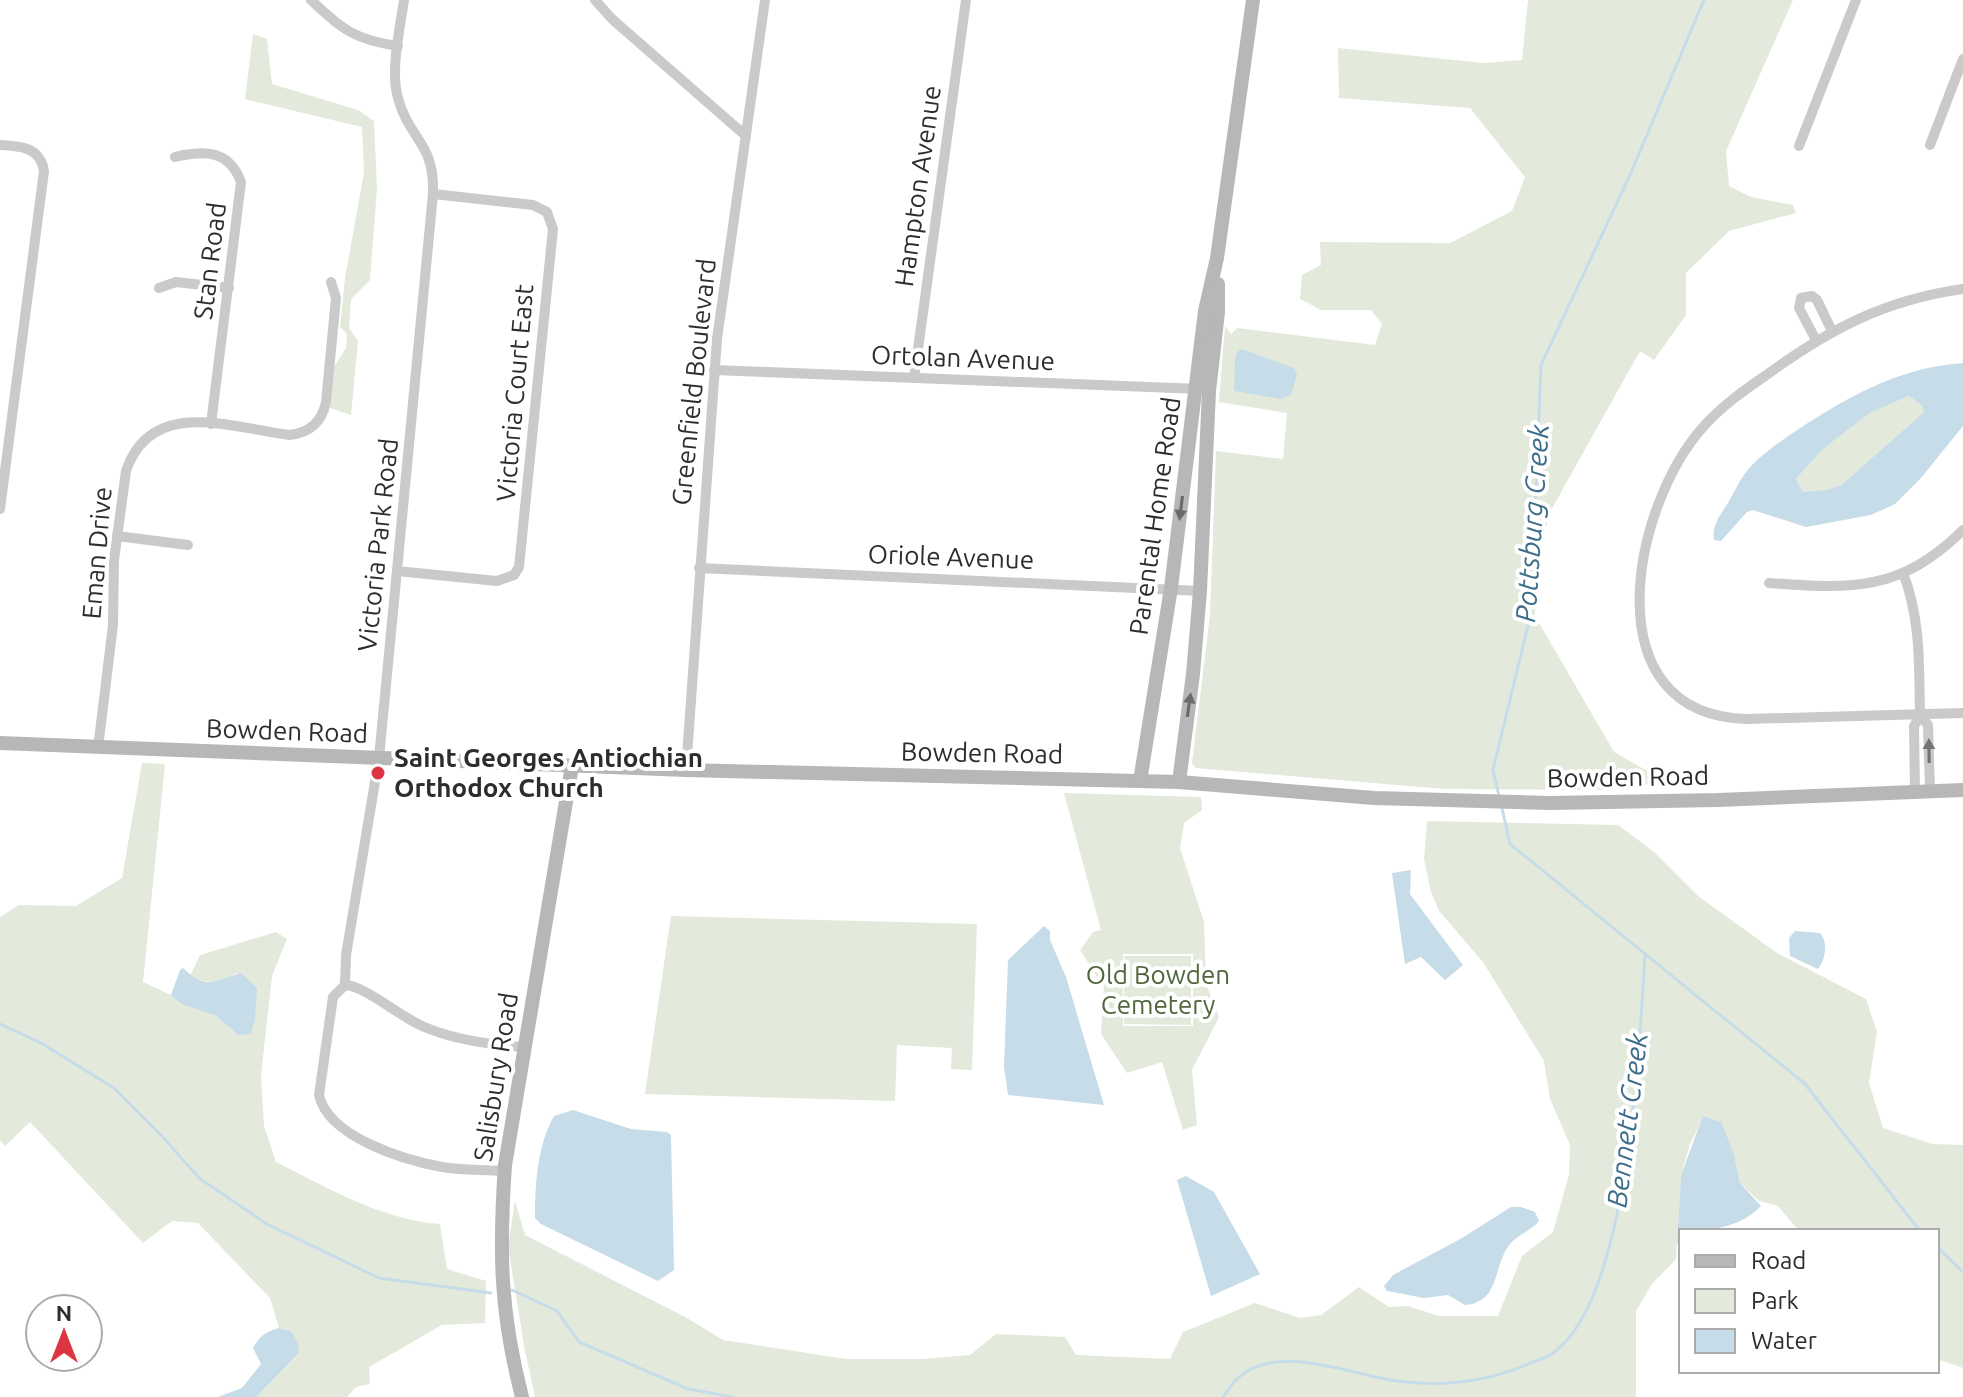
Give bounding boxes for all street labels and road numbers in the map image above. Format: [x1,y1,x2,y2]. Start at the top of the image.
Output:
street label: Hampton Avenue [889,83,946,288]
street label: Stan Road [188,201,231,321]
street label: Greenfield Boulevard [666,257,721,507]
street label: Victoria Court East [491,283,538,503]
street label: Ortolan Avenue [871,340,1055,375]
street label: Parental Home Road [1123,395,1186,637]
street label: Victoria Park Road [352,437,403,653]
street label: Eman Drive [76,486,117,620]
street label: Oriole Avenue [867,539,1035,574]
street label: Bowden Road [205,713,369,748]
street label: Bowden Road [901,737,1063,768]
street label: Bowden Road [1547,761,1709,792]
street label: Salisbury Road [468,991,523,1163]

